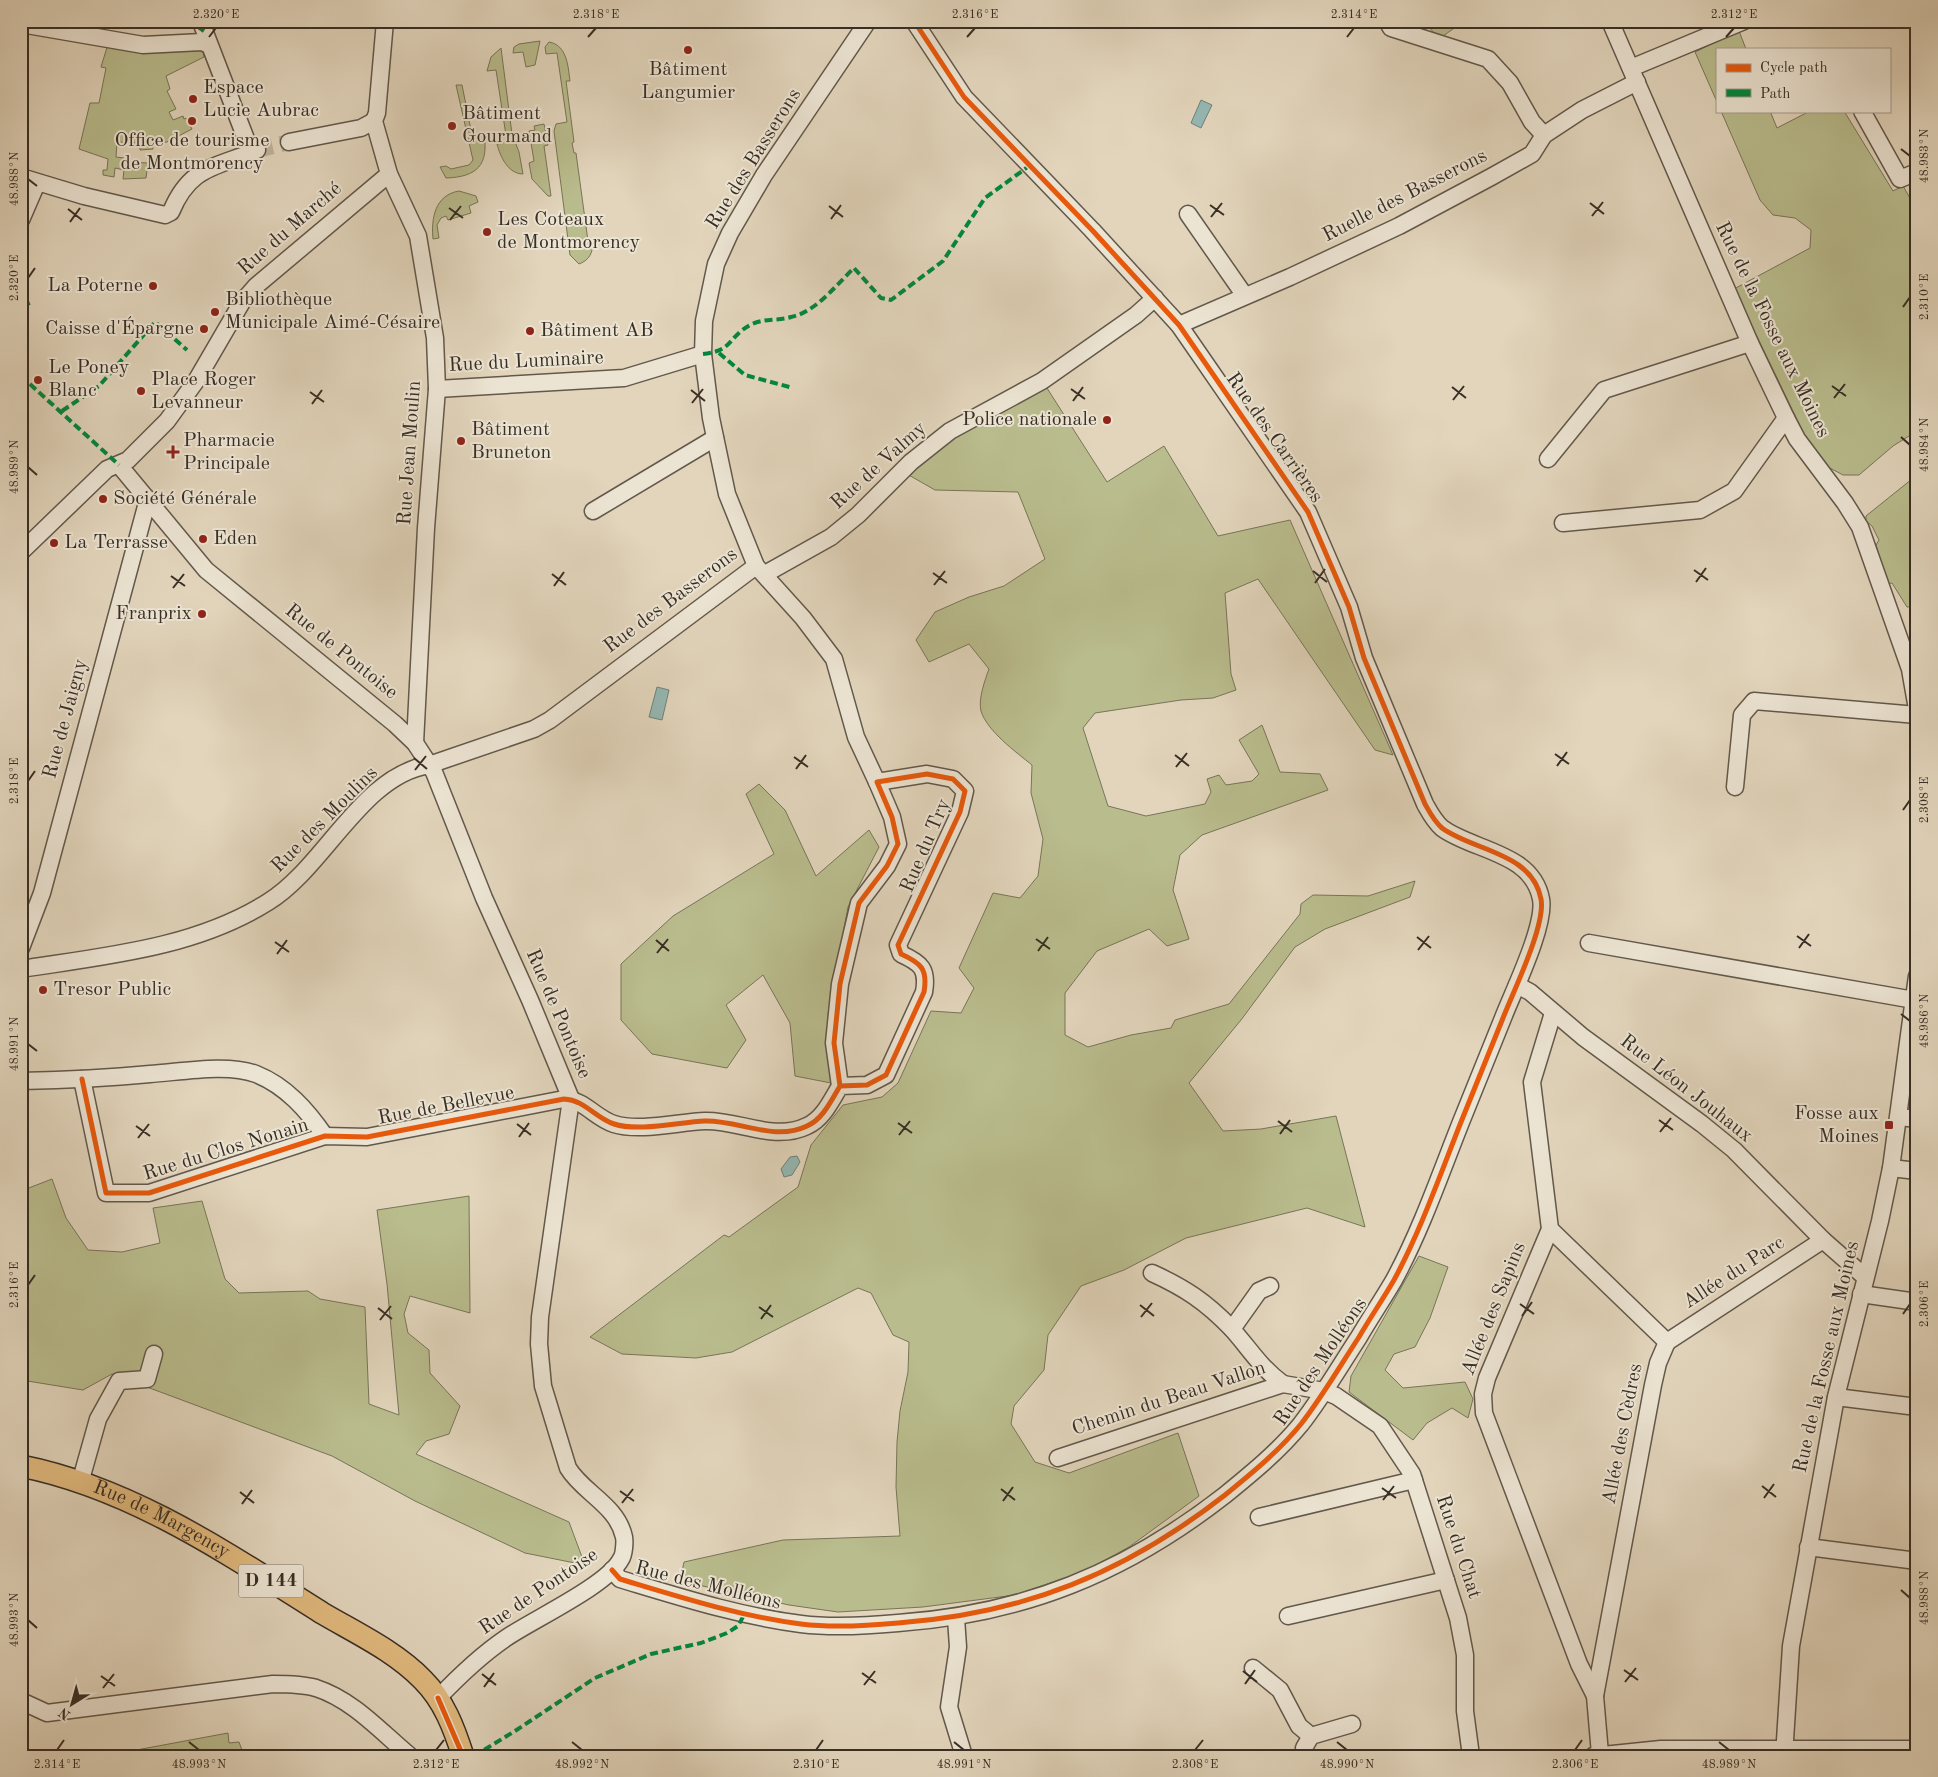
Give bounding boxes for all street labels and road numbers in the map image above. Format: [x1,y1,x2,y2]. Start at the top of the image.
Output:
street label: Rue des Basserons [703,85,805,233]
street label: Ruelle des Basserons [1320,146,1490,246]
street label: Rue du Marché [234,179,346,279]
street label: Rue de la Fosse aux Moines [1711,219,1833,441]
street label: Rue du Luminaire [448,348,604,376]
street label: Rue des Carrières [1222,369,1326,507]
street label: Rue Jean Moulin [395,380,425,526]
street label: Rue de Valmy [827,418,931,514]
street label: Rue des Basserons [600,544,742,658]
street label: Rue de Pontoise [281,601,401,703]
street label: Rue de Jaigny [40,656,92,781]
street label: Rue des Moulins [268,763,382,877]
street label: Rue du Try [897,796,955,896]
street label: Rue de Pontoise [522,946,594,1082]
street label: Rue Léon Jouhaux [1616,1031,1756,1147]
street label: Rue de Bellevue [376,1083,516,1129]
street label: Rue du Clos Nonain [141,1115,311,1185]
street label: Allée du Parc [1680,1233,1788,1313]
street label: Rue de la Fosse aux Moines [1791,1239,1863,1475]
street label: Allée des Sapins [1458,1240,1530,1378]
street label: Rue des Molléons [1271,1294,1371,1430]
street label: Chemin du Beau Vallon [1070,1358,1268,1440]
street label: Allée des Cèdres [1600,1362,1646,1506]
street label: Rue de Margency [90,1478,233,1563]
street label: Rue du Chat [1432,1493,1484,1601]
street label: Rue de Pontoise [476,1545,602,1639]
street label: Rue des Molléons [633,1558,783,1614]
road number: D 144 [238,1564,304,1598]

